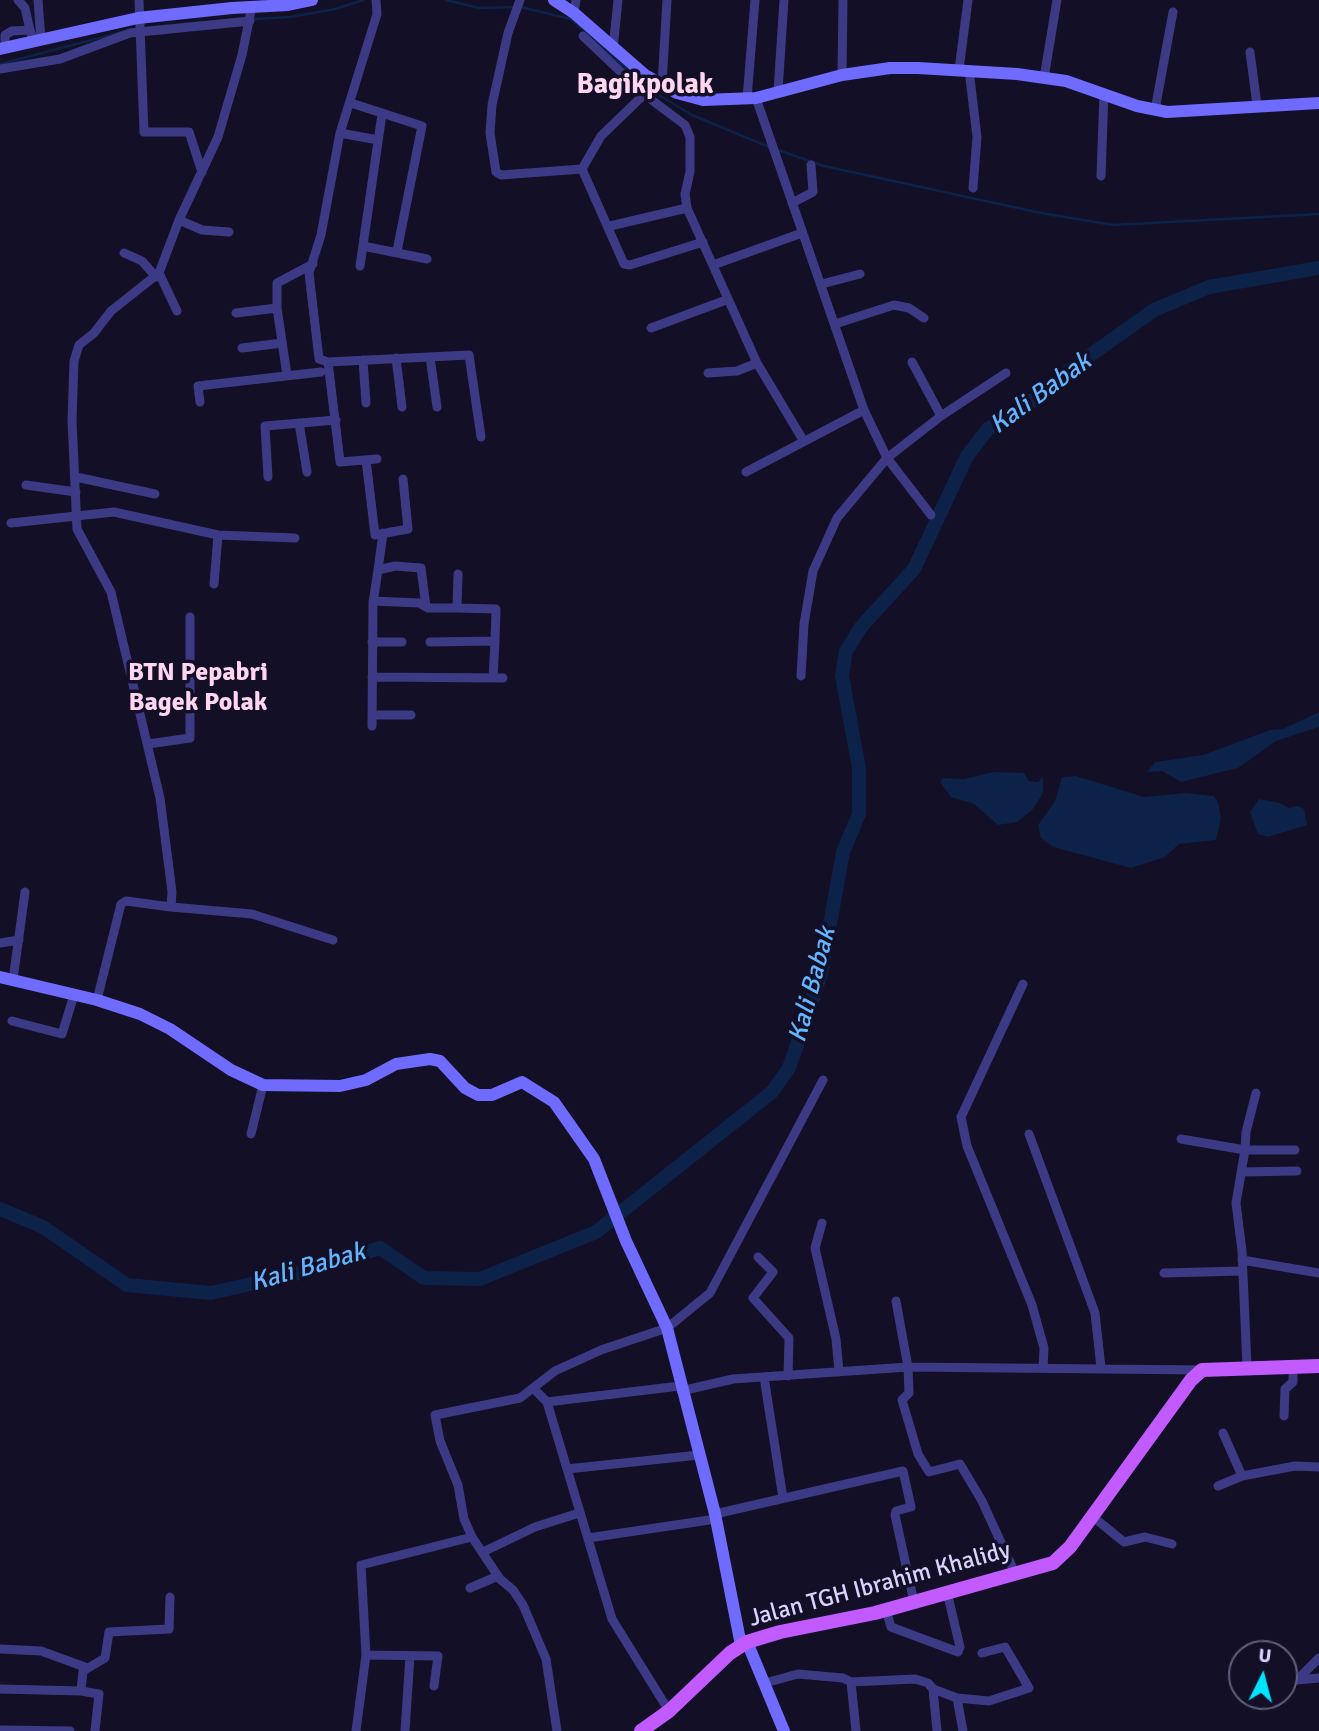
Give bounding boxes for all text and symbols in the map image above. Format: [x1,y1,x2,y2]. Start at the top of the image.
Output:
district label: Bagikpolak [577,69,713,103]
water label: Kali Babak [984,347,1098,441]
district label: BTN Pepabri Bagek Polak [128,657,268,718]
water label: Kali Babak [783,924,843,1046]
water label: Kali Babak [247,1237,369,1299]
street label: Jalan TGH Ibrahim Khalidy [746,1536,1014,1634]
north arrow [1228,1640,1298,1710]
text: U [1257,1644,1273,1669]

